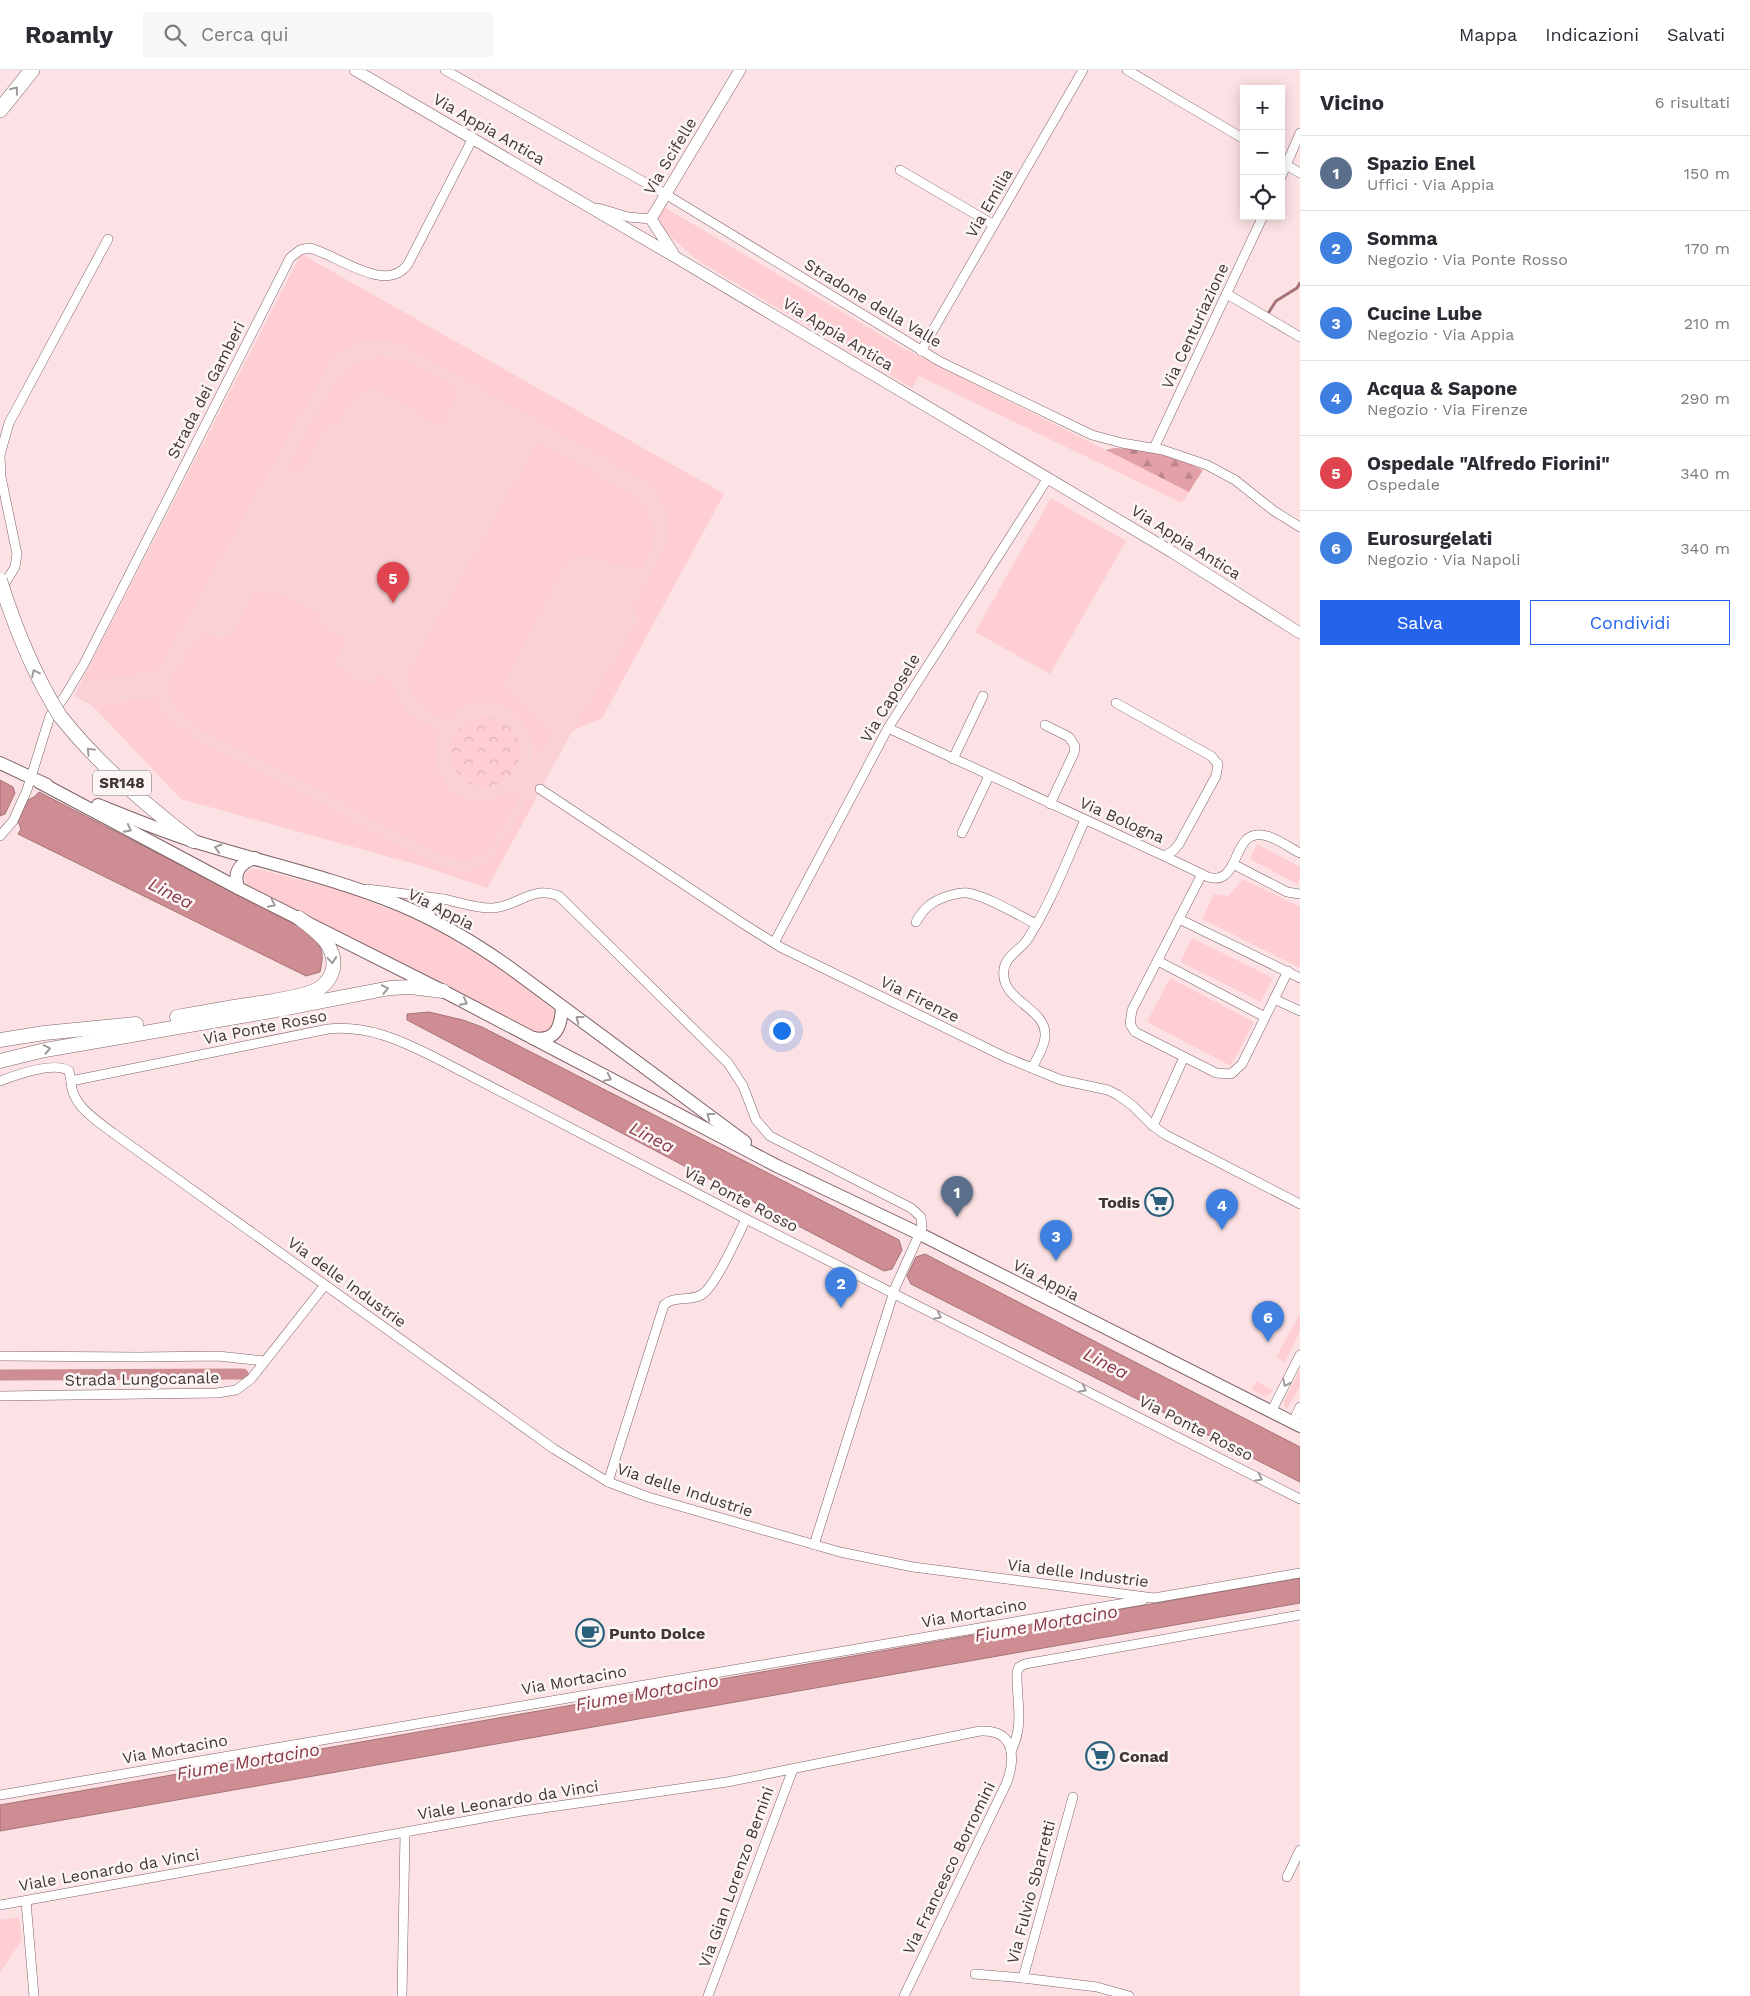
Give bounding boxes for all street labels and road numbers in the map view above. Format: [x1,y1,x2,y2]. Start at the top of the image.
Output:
street label: Via Appia Antica [430,89,548,169]
street label: Via Scifelle [640,114,700,198]
street label: Via Emilia [962,165,1016,241]
street label: Stradone della Valle [801,255,945,351]
street label: Via Centuriazione [1157,260,1233,392]
street label: Via Appia Antica [779,293,897,375]
street label: Strada dei Gamberi [163,318,249,462]
street label: Via Appia Antica [1128,501,1244,583]
street label: Via Caposele [856,650,924,746]
road number: SR148 [93,770,151,796]
street label: Via Bologna [1077,793,1167,847]
street label: Via Appia [405,884,477,934]
street label: Via Firenze [877,972,963,1026]
street label: Via Ponte Rosso [202,1006,328,1048]
street label: Via Ponte Rosso [681,1162,801,1236]
street label: Via delle Industrie [284,1233,410,1331]
street label: Via Appia [1010,1255,1082,1305]
street label: Strada Lungocanale [64,1368,220,1390]
street label: Via Ponte Rosso [1136,1391,1256,1465]
street label: Via delle Industrie [614,1459,756,1521]
street label: Via delle Industrie [1006,1555,1150,1591]
street label: Via Mortacino [920,1594,1028,1632]
street label: Via Mortacino [520,1661,628,1699]
street label: Via Mortacino [121,1730,229,1768]
street label: Viale Leonardo da Vinci [416,1776,600,1824]
street label: Via Francesco Borromini [899,1778,999,1958]
street label: Via Gian Lorenzo Bernini [694,1784,778,1970]
street label: Via Fulvio Sbarretti [1003,1818,1059,1966]
street label: Viale Leonardo da Vinci [17,1845,201,1895]

